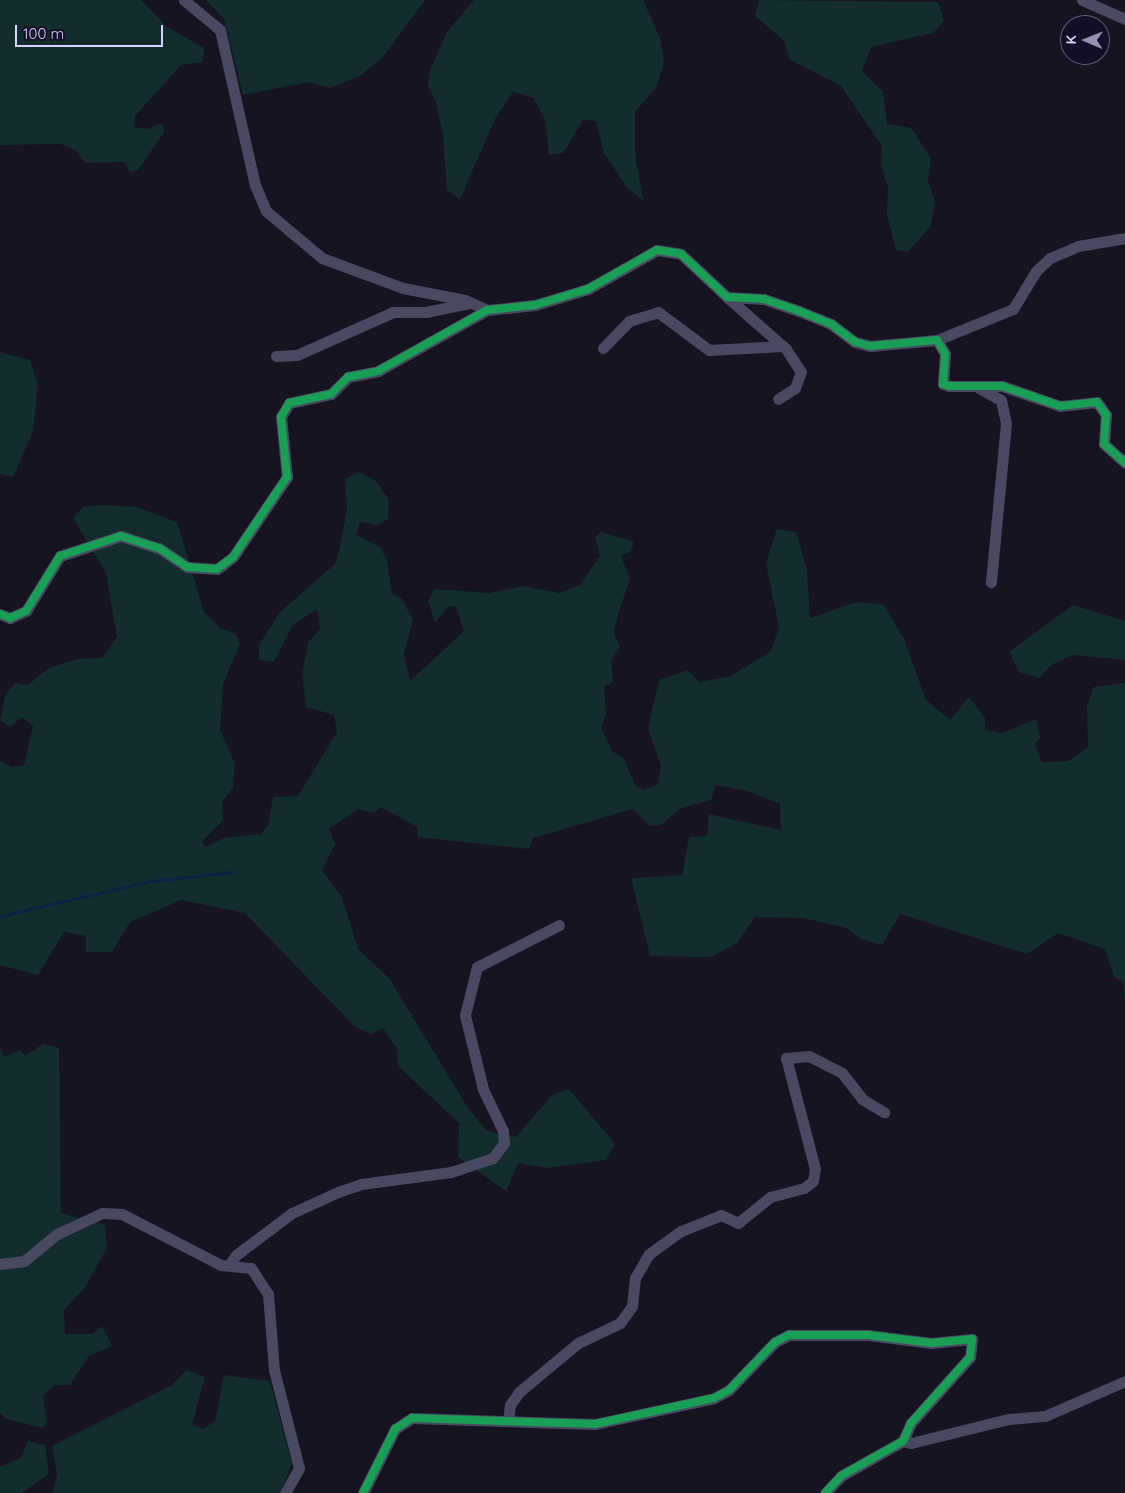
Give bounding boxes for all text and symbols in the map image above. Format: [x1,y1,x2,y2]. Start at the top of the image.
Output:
scale bar [18,15,165,47]
north arrow [1060,15,1110,65]
text: 100 m [23,24,64,43]
text: K [1062,35,1080,45]

